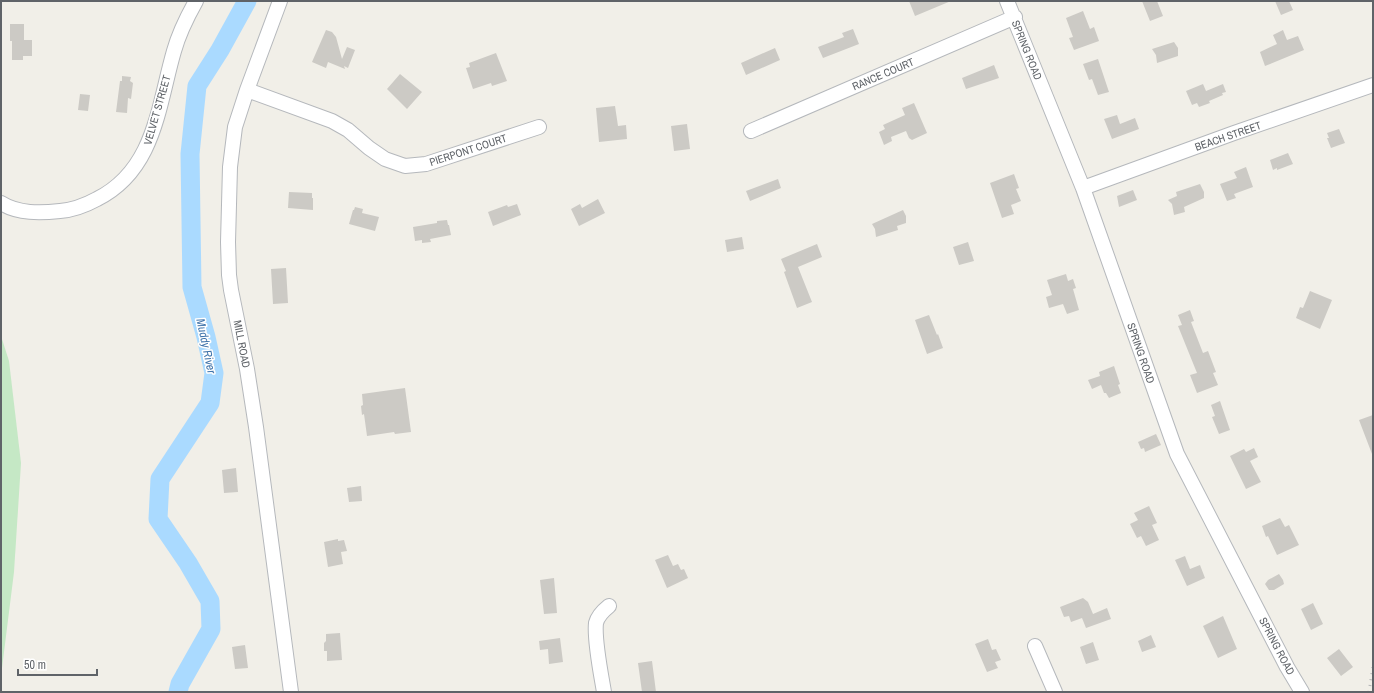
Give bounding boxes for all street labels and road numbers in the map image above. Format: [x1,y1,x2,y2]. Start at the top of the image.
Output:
street label: SPRING ROAD [1009,18,1045,82]
street label: RANCE COURT [850,54,917,93]
street label: VELVET STREET [140,73,174,146]
street label: BEACH STREET [1193,118,1263,154]
street label: PIERPONT COURT [428,131,509,169]
street label: MILL ROAD [231,319,253,369]
street label: SPRING ROAD [1124,321,1158,385]
street label: SPRING ROAD [1256,615,1298,677]

